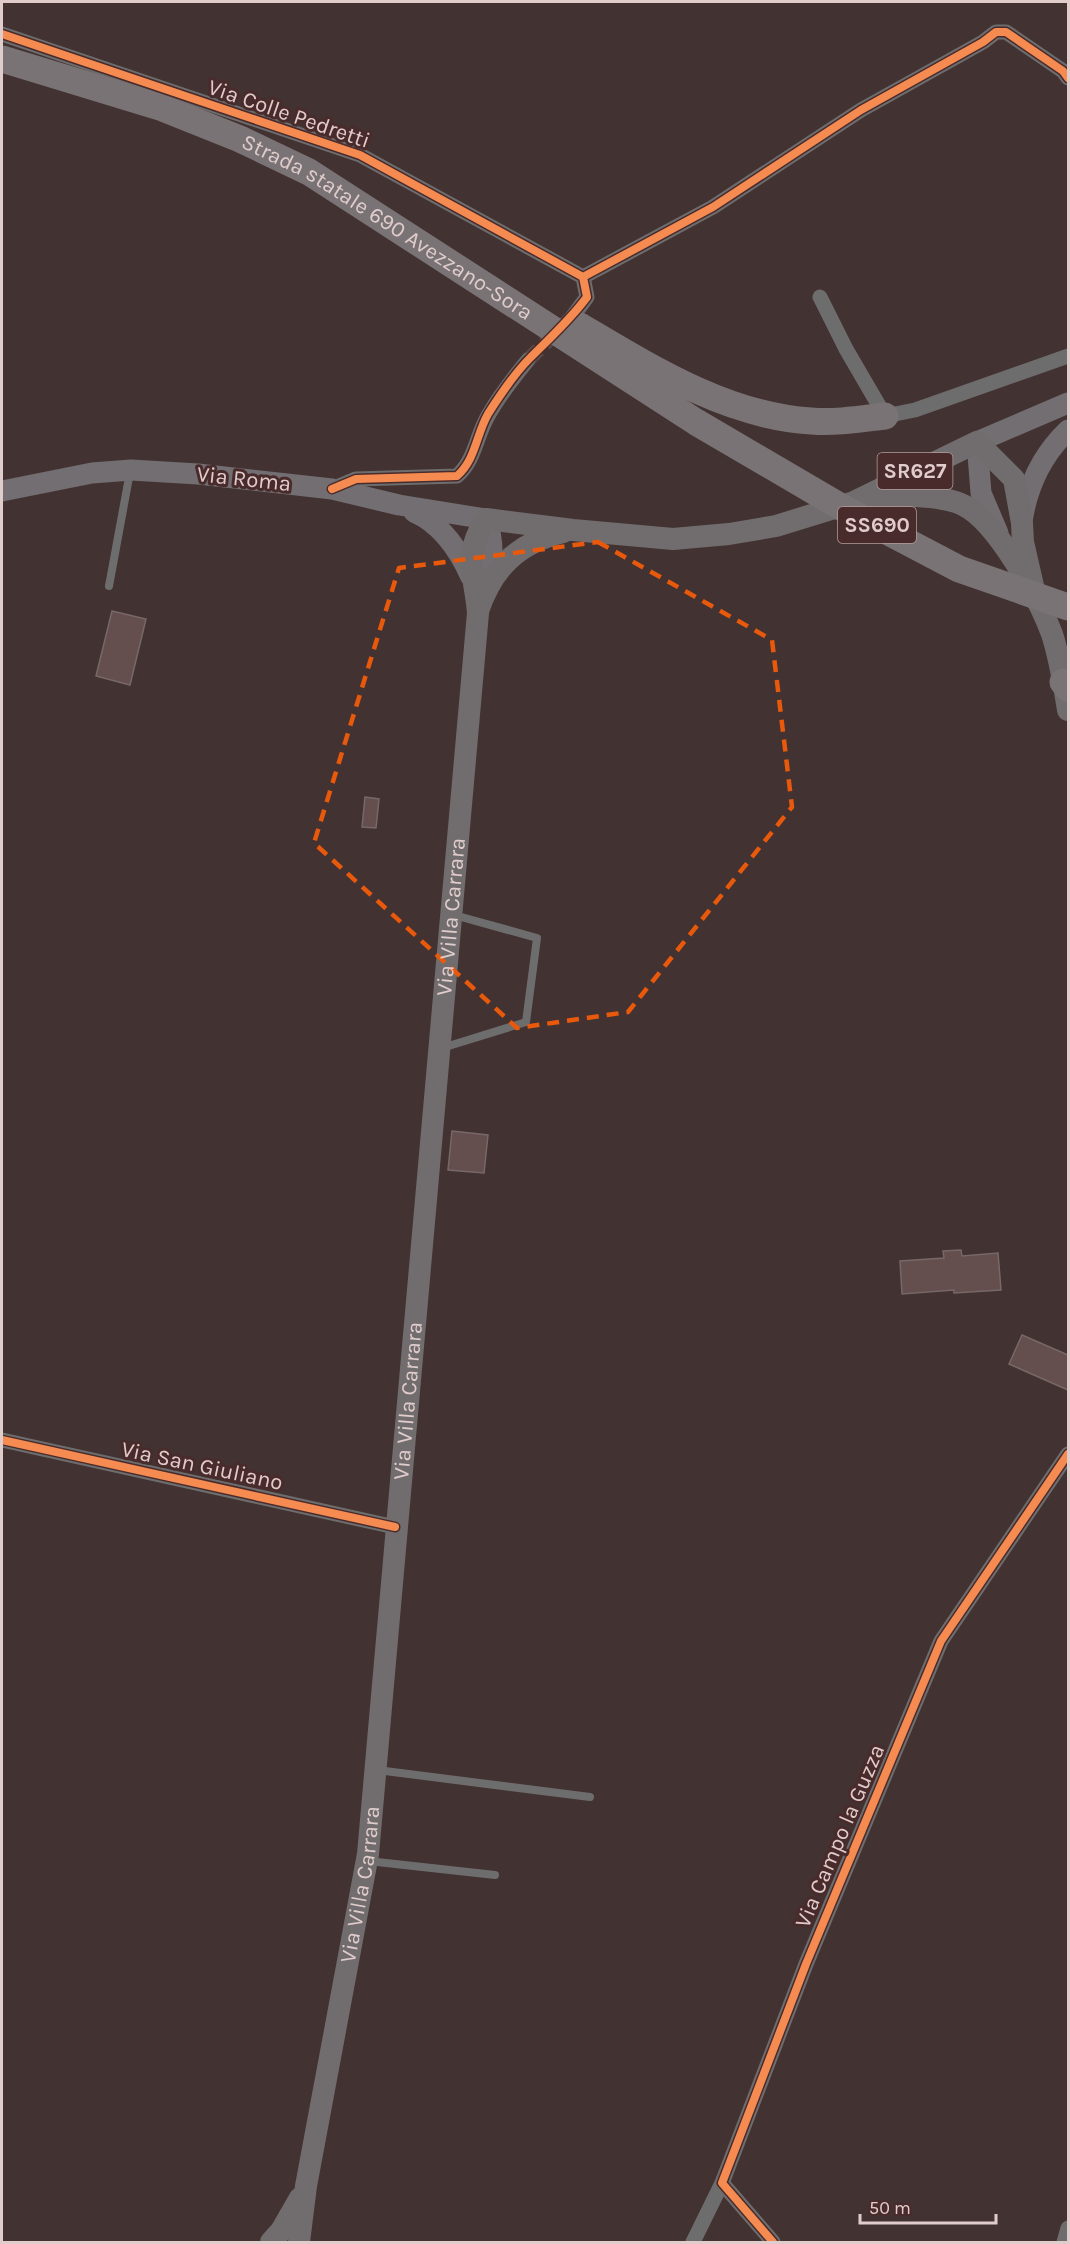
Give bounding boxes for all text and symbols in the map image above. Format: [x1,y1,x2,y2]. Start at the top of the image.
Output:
street label: Via Colle Pedretti [205,74,373,154]
street label: Strada statale 690 Avezzano-Sora [237,129,537,326]
road number: SR627 [878,453,952,489]
street label: Via Roma [196,461,292,497]
road number: SS690 [838,507,916,543]
street label: Via Villa Carrara [431,837,471,997]
street label: Via Villa Carrara [388,1321,428,1481]
street label: Via San Giuliano [119,1436,285,1496]
street label: Via Campo la Guzza [790,1740,890,1932]
street label: Via Villa Carrara [335,1805,385,1965]
scale bar [860,2187,996,2225]
text: 50 m [869,2197,911,2219]

